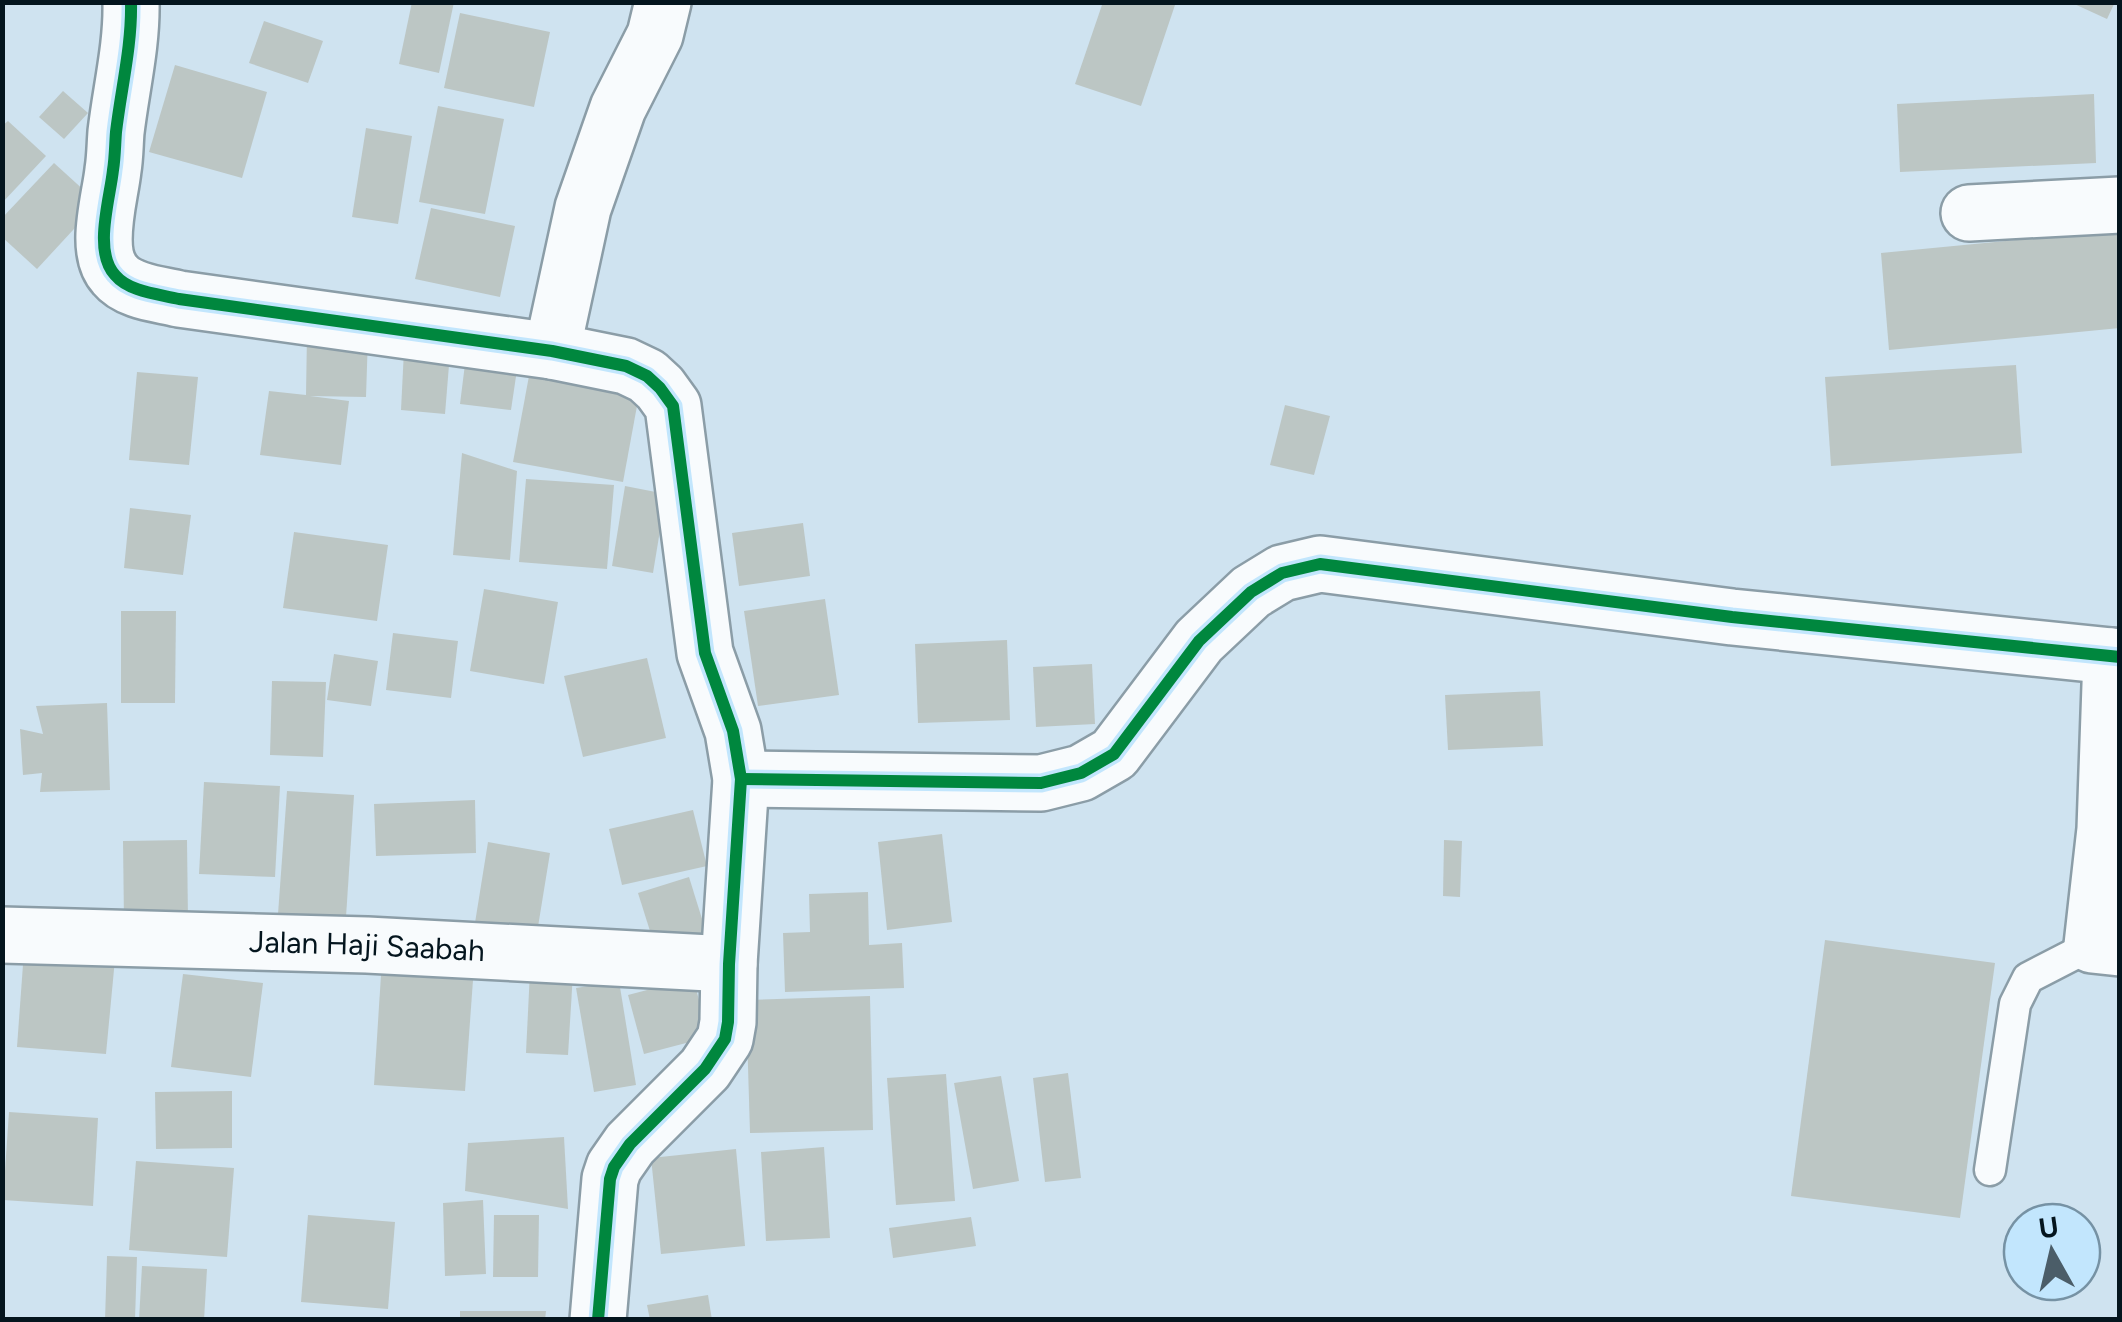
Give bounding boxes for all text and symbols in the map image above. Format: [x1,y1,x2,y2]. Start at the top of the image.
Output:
street label: Jalan Haji Saabah [248,923,486,969]
north arrow [2002,1202,2102,1302]
text: U [2036,1209,2061,1245]

